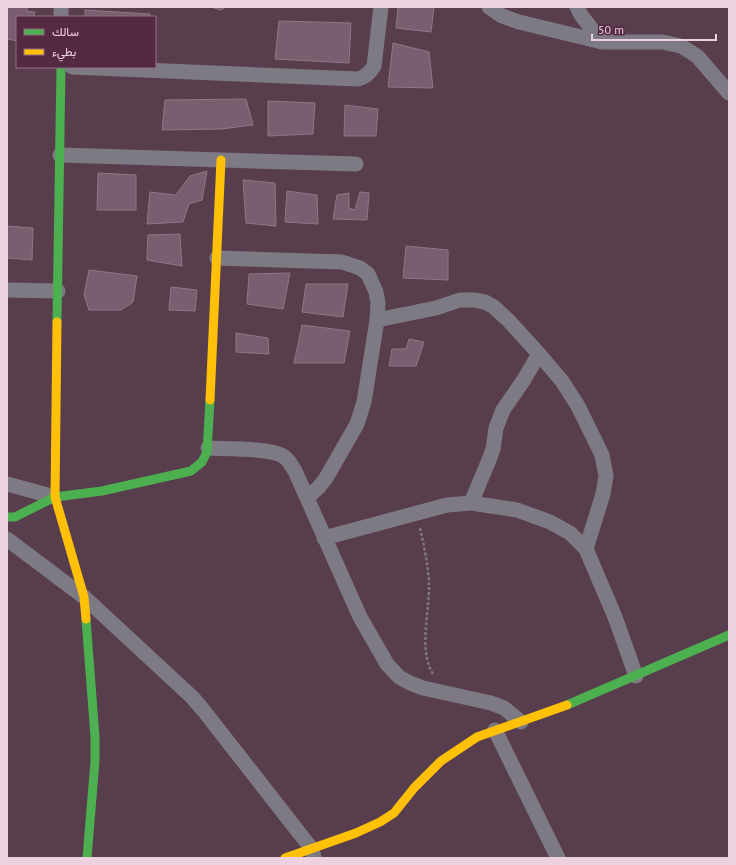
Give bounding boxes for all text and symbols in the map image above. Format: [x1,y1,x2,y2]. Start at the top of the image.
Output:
legend [16,16,156,68]
scale bar [592,16,716,42]
text: 50 m [598,22,624,37]
text: سالك [52,24,79,39]
text: بطيء [52,44,76,62]

